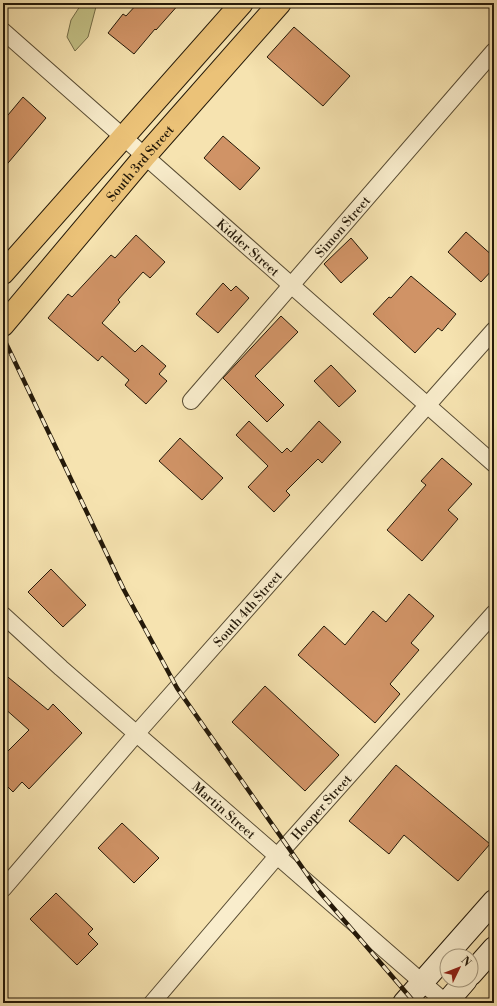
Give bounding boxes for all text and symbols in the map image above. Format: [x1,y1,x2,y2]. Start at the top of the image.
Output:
street label: South 3rd Street [103,122,178,205]
street label: Simon Street [312,193,374,261]
street label: Kidder Street [213,216,283,280]
street label: South 4th Street [210,568,286,650]
street label: Hooper Street [288,771,356,844]
street label: Martin Street [189,779,259,843]
north arrow [439,948,479,988]
text: N [457,954,474,970]

